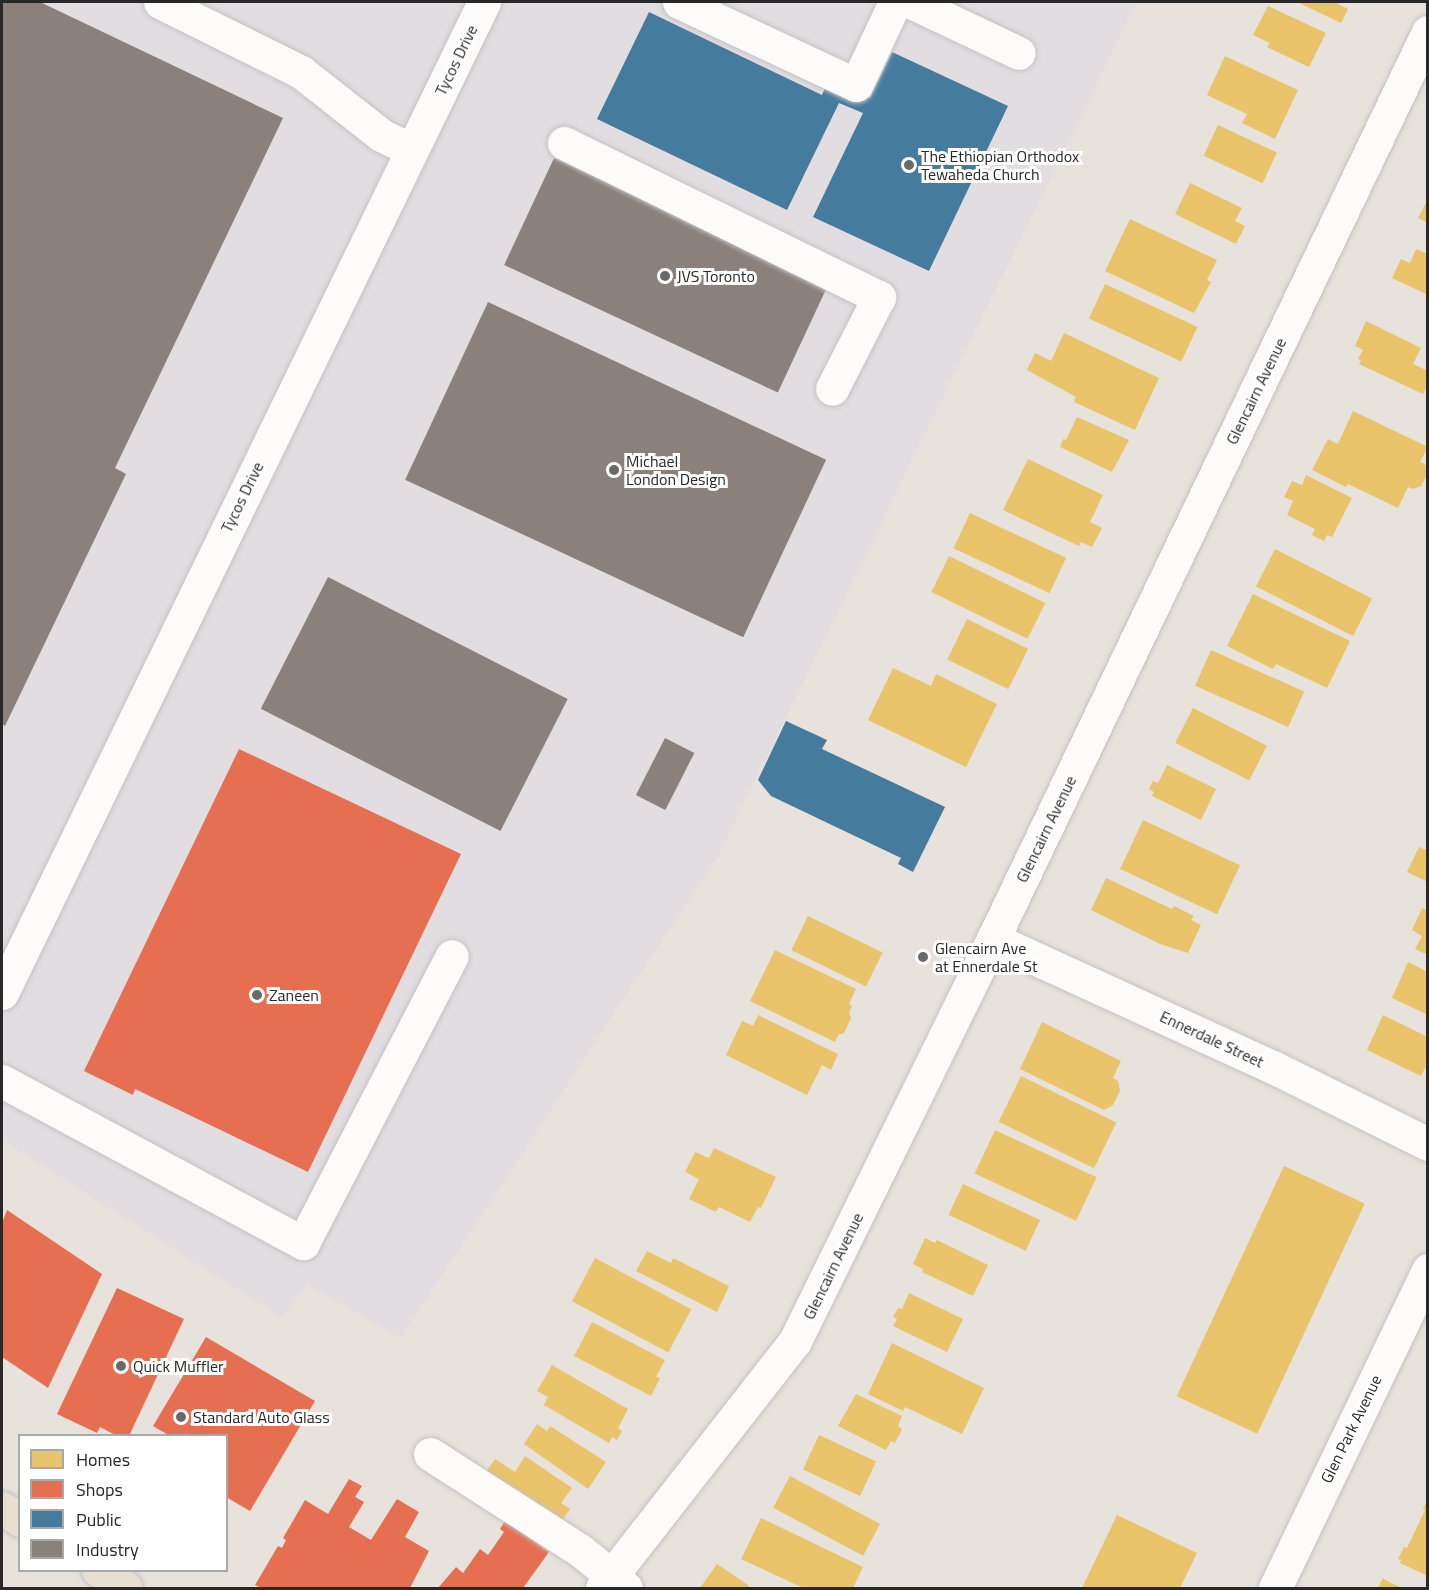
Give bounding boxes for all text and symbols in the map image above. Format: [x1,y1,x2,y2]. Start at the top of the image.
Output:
street label: Tycos Drive [431,22,481,98]
place label: The Ethiopian Orthodox Tewaheda Church [921,146,1079,184]
marker: The Ethiopian Orthodox Tewaheda Church [902,158,916,172]
place label: JVS Toronto [677,266,755,286]
marker: JVS Toronto [658,269,672,283]
street label: Glencairn Avenue [1222,334,1290,448]
place label: Michael London Design [626,451,726,489]
street label: Tycos Drive [217,459,267,535]
marker: Michael London Design [607,463,621,477]
street label: Glencairn Avenue [1012,772,1080,886]
place label: Glencairn Ave at Ennerdale St [935,938,1038,976]
marker: Glencairn Ave at Ennerdale St [916,950,930,964]
place label: Zaneen [269,985,319,1005]
marker: Zaneen [250,988,264,1002]
street label: Ennerdale Street [1157,1007,1267,1071]
street label: Glencairn Avenue [799,1209,867,1323]
place label: Quick Muffler [133,1356,224,1376]
marker: Quick Muffler [114,1359,128,1373]
street label: Glen Park Avenue [1317,1372,1385,1486]
place label: Standard Auto Glass [193,1407,330,1427]
marker: Standard Auto Glass [174,1410,188,1424]
legend [18,1434,228,1572]
text: Homes [76,1446,130,1473]
text: Shops [76,1476,123,1503]
text: Public [76,1506,122,1533]
text: Industry [76,1536,139,1563]

